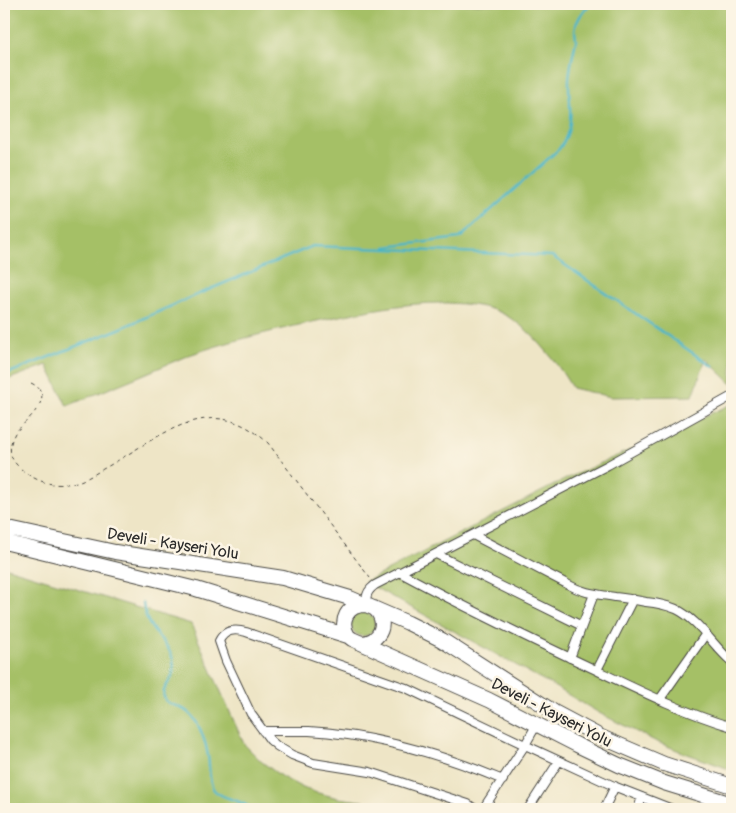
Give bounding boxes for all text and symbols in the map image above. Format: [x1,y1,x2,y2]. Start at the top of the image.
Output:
street label: Develi - Kayseri Yolu [106,524,240,564]
street label: Develi - Kayseri Yolu [488,674,615,752]

